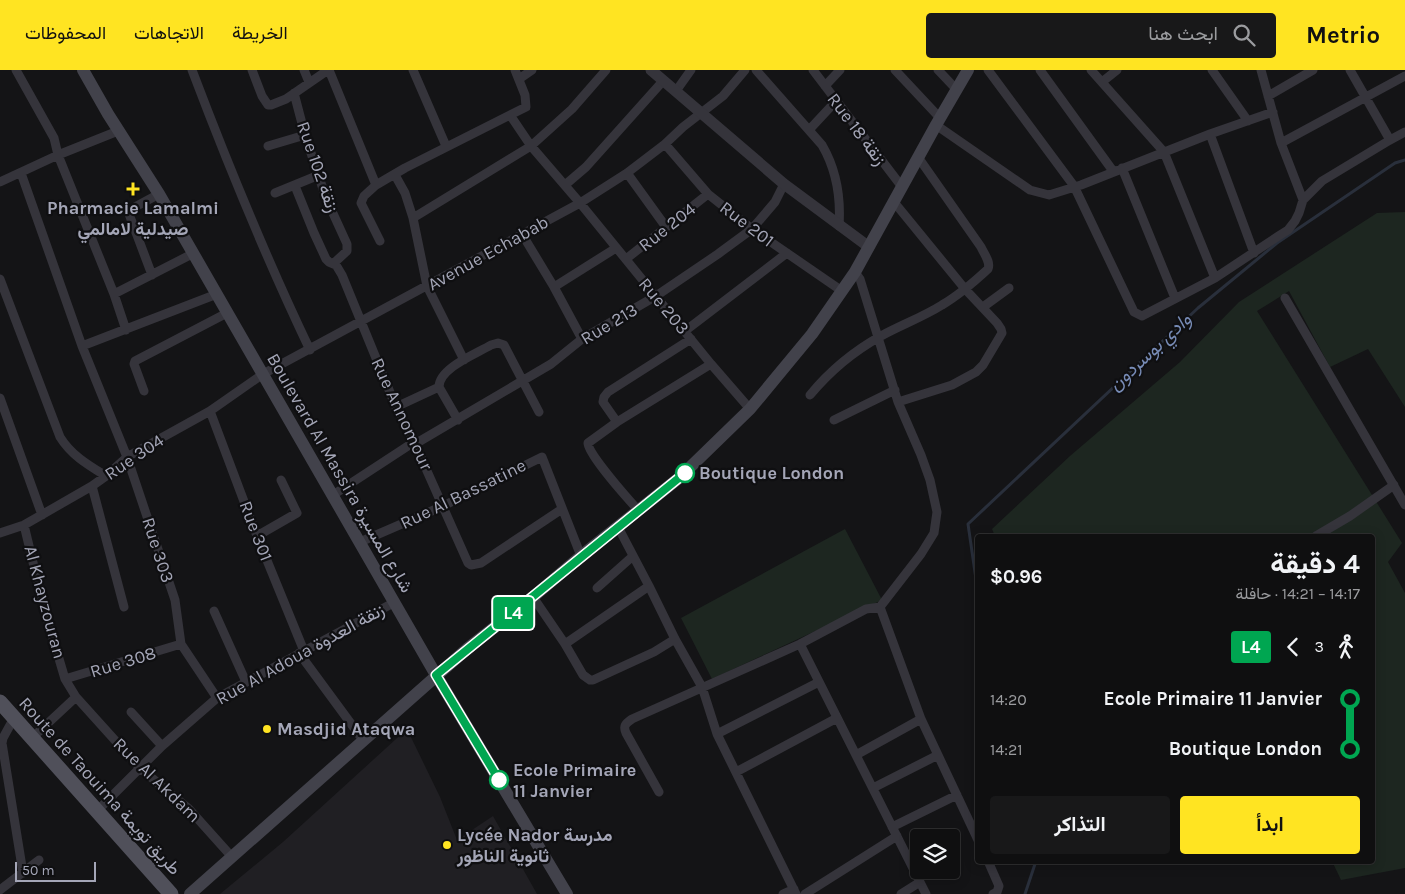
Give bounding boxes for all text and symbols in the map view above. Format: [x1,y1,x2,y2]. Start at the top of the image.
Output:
search box [926,13,1276,58]
icon: search [1230,21,1258,49]
text: Metrio [1306,21,1380,49]
text: المحفوظات [25,22,106,44]
text: الاتجاهات [134,22,204,44]
text: الخريطة [232,22,288,44]
text: ابحث هنا [1148,23,1218,45]
street label: Rue 18 زنقة [823,88,891,170]
street label: Rue 102 زنقة [292,118,344,216]
marker: Pharmacie Lamalmi صيدلية لامالمي [127,183,139,195]
street label: Rue 201 [715,196,779,252]
place label: Pharmacie Lamalmi صيدلية لامالمي [47,197,219,244]
street label: Rue 204 [634,198,700,256]
street label: Avenue Echabab [424,211,552,295]
street label: Rue 203 [634,273,694,339]
street label: Rue 213 [577,298,641,350]
water label: وادي بوسردون [1104,308,1199,399]
street label: Boulevard Al Massira شارع المسيرة [261,349,418,597]
street label: Rue Annomour [366,354,438,474]
street label: Rue 304 [100,429,168,485]
street label: Rue Al Bassatine [396,454,530,534]
place label: Boutique London [699,462,844,484]
marker: Boutique London [675,463,695,483]
street label: Rue 301 [234,498,278,564]
street label: Rue 303 [137,515,179,585]
street label: Al Khayzouran [19,543,71,661]
text: 4 دقيقة [1270,547,1360,580]
text: $0.96 [990,566,1042,588]
text: 14:17 – 14:21 · حافلة [1236,584,1360,603]
line badge: L4 [490,597,536,629]
street label: Rue Al Adoua زنقة العدوة [212,598,388,710]
text: L4 [503,602,523,624]
icon: back [1279,633,1307,661]
icon: walk [1332,633,1360,661]
text: L4 [1241,636,1261,658]
text: 3 [1315,637,1324,656]
street label: Rue 308 [87,642,159,682]
text: Ecole Primaire 11 Janvier [1104,688,1322,710]
text: 14:20 [990,690,1027,709]
street label: Route de Taouima طريق تويمة [14,692,186,880]
place label: Masdjid Ataqwa [277,718,415,740]
marker: Masdjid Ataqwa [261,723,273,735]
street label: Rue Al Akdam [109,733,205,827]
text: Boutique London [1169,738,1322,760]
text: 14:21 [990,740,1022,759]
place label: Ecole Primaire 11 Janvier [513,759,636,802]
marker: Ecole Primaire 11 Janvier [489,770,509,790]
button: التذاكر [990,796,1170,854]
button: ابدأ [1180,796,1360,854]
place label: Lycée Nador مدرسة ثانوية الناظور [456,824,613,867]
map controls [910,829,960,879]
button: layers [910,829,960,879]
marker: Lycée Nador مدرسة ثانوية الناظور [441,839,453,851]
scale bar [15,859,96,882]
text: 50 m [22,862,55,879]

